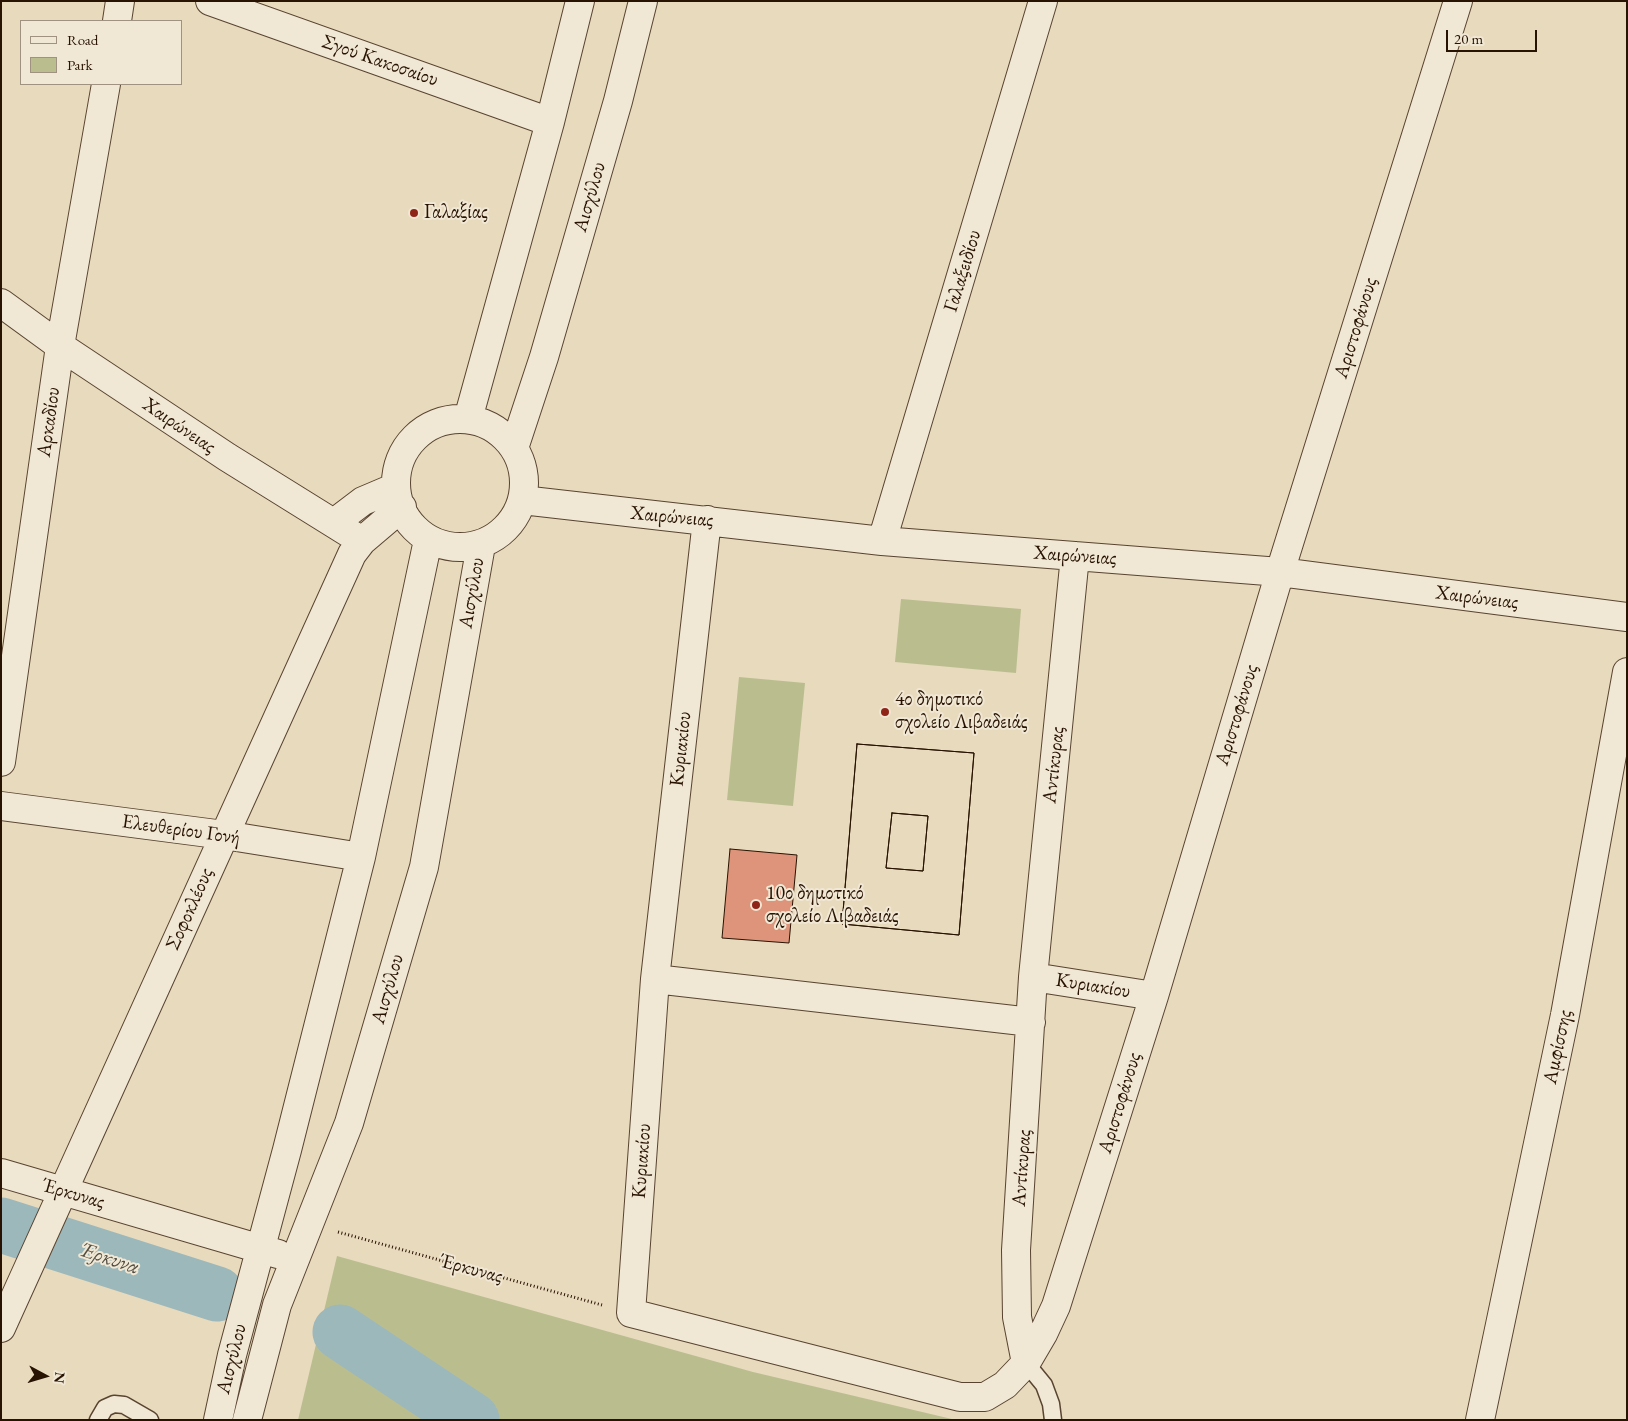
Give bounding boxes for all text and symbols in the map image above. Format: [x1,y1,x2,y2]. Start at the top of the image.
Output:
legend [20,20,182,85]
scale bar [1448,20,1539,52]
text: 20 m [1454,29,1483,48]
text: Road [67,30,98,49]
street label: Σγού Κακοσαίου [319,30,441,92]
text: Park [67,55,93,74]
street label: Αισχύλου [569,159,611,235]
place label: Γαλαξίας [424,201,488,225]
marker: Γαλαξίας [408,207,420,219]
street label: Γαλαξειδίου [939,227,987,315]
street label: Αριστοφάνους [1329,275,1383,381]
street label: Αρκαδίου [32,385,66,459]
street label: Χαιρώνειας [138,393,220,459]
street label: Χαιρώνειας [630,501,714,533]
street label: Χαιρώνειας [1033,541,1117,571]
street label: Αισχύλου [454,556,490,630]
street label: Χαιρώνειας [1434,581,1520,615]
street label: Αριστοφάνους [1210,662,1264,768]
place label: 4ο δημοτικό σχολείο Λιβαδειάς [895,688,1028,735]
marker: 4ο δημοτικό σχολείο Λιβαδειάς [879,706,891,718]
street label: Κυριακίου [665,710,697,788]
street label: Αντίκυρας [1038,725,1070,805]
street label: Ελευθερίου Γονή [120,810,242,850]
street label: Σοφοκλέους [161,864,219,954]
place label: 10ο δημοτικό σχολείο Λιβαδειάς [766,882,899,929]
marker: 10ο δημοτικό σχολείο Λιβαδειάς [750,899,762,911]
street label: Αισχύλου [367,951,409,1027]
street label: Κυριακίου [1054,968,1132,1004]
street label: Αμφίσσης [1538,1008,1578,1086]
street label: Αριστοφάνους [1093,1050,1147,1156]
street label: Κυριακίου [627,1123,657,1199]
street label: Αντίκυρας [1007,1129,1037,1207]
street label: Έρκυνας [39,1174,107,1214]
water label: Έρκυνα [76,1238,142,1280]
street label: Έρκυνας [437,1249,505,1289]
street label: Αισχύλου [212,1321,252,1397]
north arrow [20,1351,70,1401]
text: N [50,1371,69,1384]

